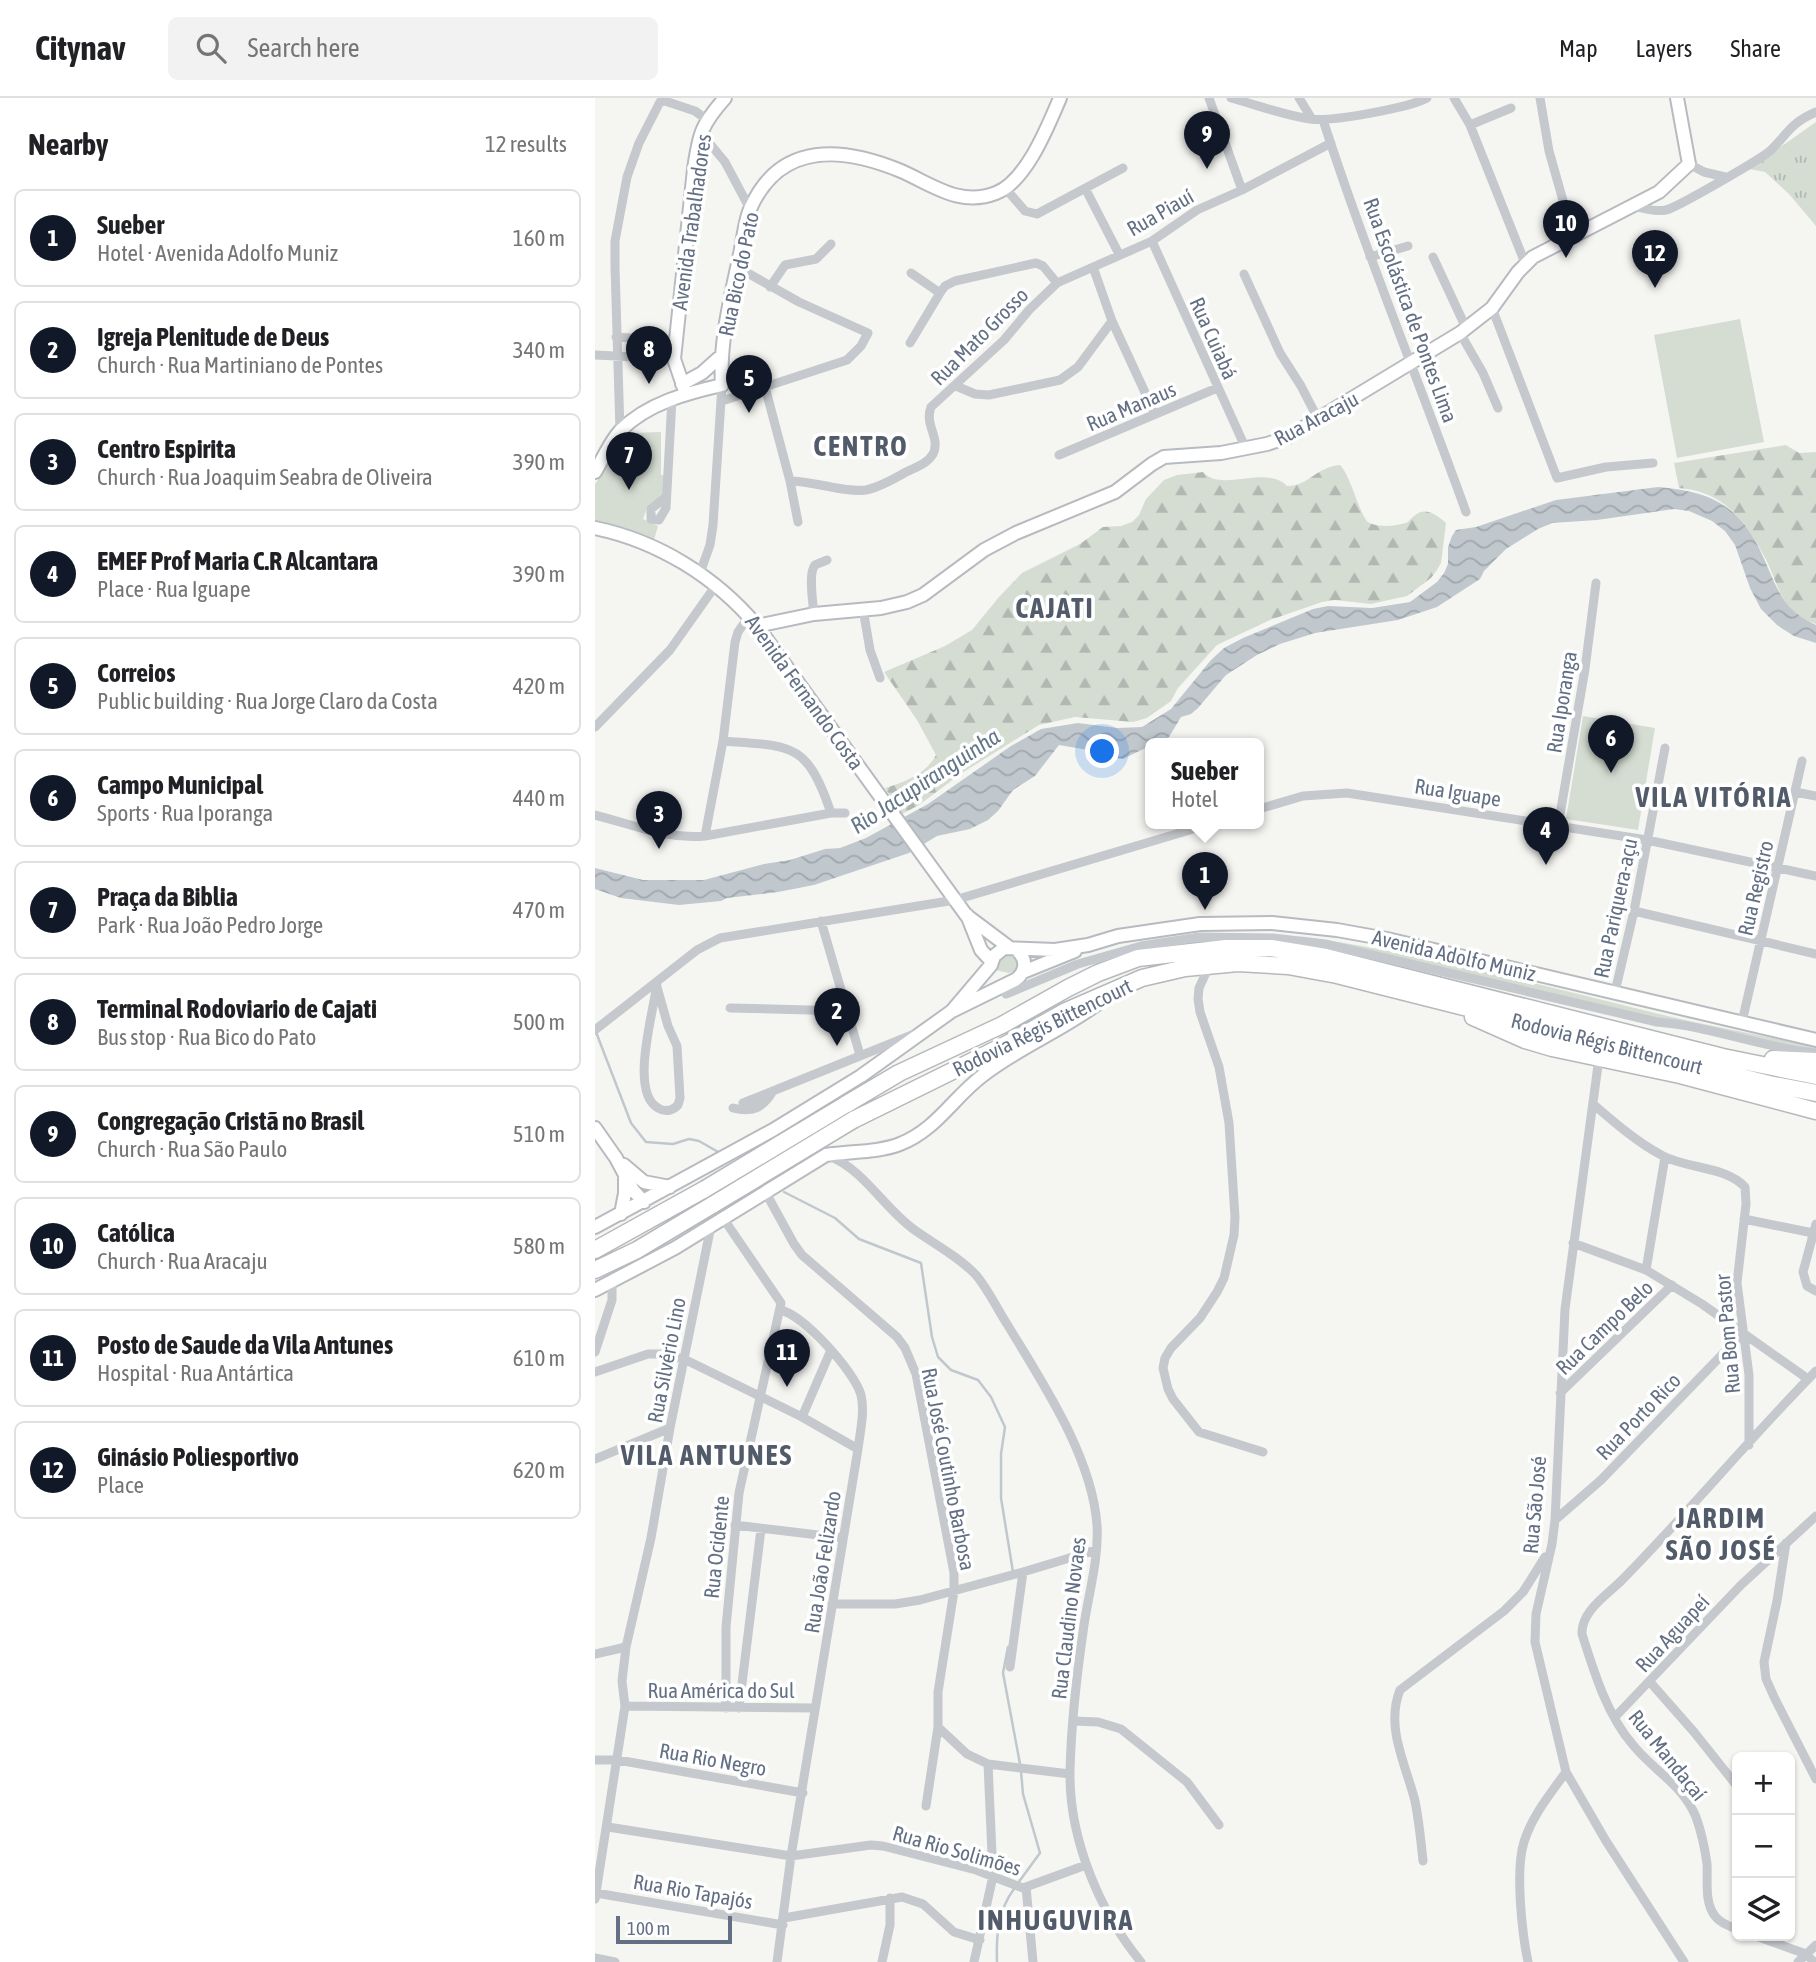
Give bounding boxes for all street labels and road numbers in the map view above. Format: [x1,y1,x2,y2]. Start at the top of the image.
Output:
street label: Avenida Trabalhadores [667,132,715,312]
street label: Rua Piauí [1123,183,1198,241]
street label: Rua Escolástica de Pontes Lima [1359,194,1463,426]
street label: Rua Bico do Pato [713,210,763,338]
street label: Rua Mato Grosso [925,282,1033,390]
street label: Rua Cuiabá [1185,293,1243,383]
street label: Rua Manaus [1083,376,1179,436]
street label: Rua Aracaju [1270,386,1362,450]
street label: Avenida Fernando Costa [741,610,869,774]
street label: Rua Iporanga [1541,649,1581,755]
street label: Rua Iguape [1413,773,1503,811]
street label: Rua Pariquera-açu [1588,836,1642,980]
street label: Rua Registro [1732,838,1778,938]
street label: Avenida Adolfo Muniz [1370,925,1538,986]
street label: Rodovia Régis Bittencourt [948,973,1136,1081]
street label: Rodovia Régis Bittencourt [1509,1008,1705,1078]
street label: Rua Bom Pastor [1710,1272,1744,1395]
street label: Rua Campo Belo [1551,1275,1657,1379]
street label: Rua Silvério Lino [642,1295,690,1425]
street label: Rua José Coutinho Barbosa [918,1366,980,1572]
street label: Rua Porto Rico [1591,1368,1685,1464]
street label: Rua São José [1518,1455,1550,1555]
street label: Rua João Felizardo [799,1489,845,1635]
street label: Rua Ocidente [699,1494,733,1600]
street label: Rua Claudino Novaes [1046,1536,1090,1700]
street label: Rua Aguapeí [1630,1589,1714,1677]
street label: Rua América do Sul [648,1678,795,1702]
street label: Rua Mandaçaí [1624,1705,1712,1805]
street label: Rua Rio Negro [658,1738,768,1780]
street label: Rua Rio Solimões [890,1820,1024,1880]
street label: Rua Rio Tapajós [631,1869,755,1913]

